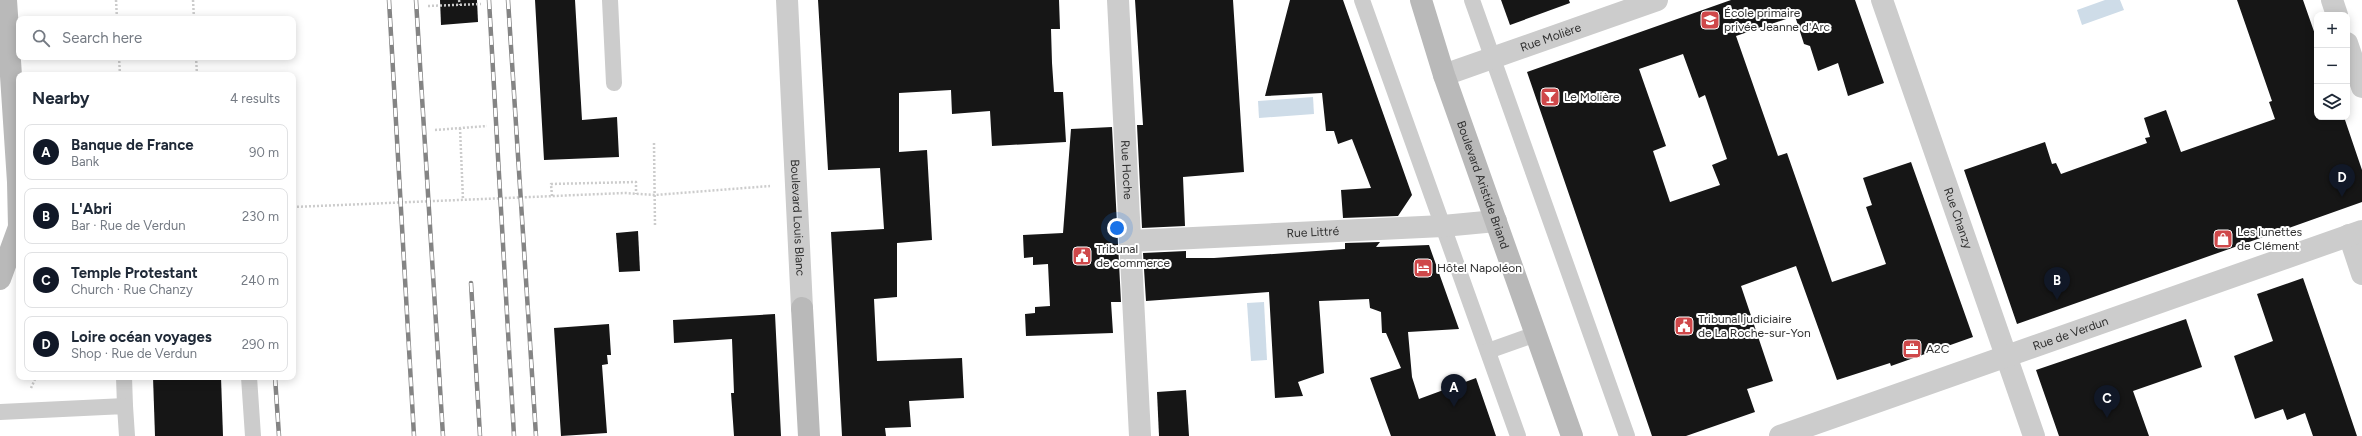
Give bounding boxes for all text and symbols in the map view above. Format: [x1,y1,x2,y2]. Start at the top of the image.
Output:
place label: École primaire privée Jeanne d'Arc [1724,6,1830,34]
school or university icon: École primaire privée Jeanne d'Arc [1699,9,1721,31]
map controls [2314,12,2350,120]
button: + [2314,12,2350,48]
search box [16,16,296,60]
street label: Rue Molière [1518,20,1583,55]
icon: search [30,27,52,49]
text: Search here [62,29,142,47]
button: − [2314,48,2350,84]
button: layers [2314,84,2350,120]
bar icon: Le Molière [1539,86,1561,108]
text: Nearby [32,88,90,108]
place label: Le Molière [1564,90,1620,104]
text: 4 results [230,91,280,106]
street label: Boulevard Aristide Briand [1454,119,1512,251]
text: Banque de France [71,136,194,154]
street label: Rue Hoche [1118,140,1135,200]
text: A [41,145,51,160]
text: 90 m [249,145,279,160]
text: Bank [71,154,99,169]
street label: Boulevard Louis Blanc [788,159,807,277]
pin: D [2329,164,2355,197]
street label: Rue Chanzy [1941,186,1975,251]
text: L'Abri [71,200,112,218]
text: B [42,209,50,224]
text: 230 m [242,209,279,224]
text: Bar · Rue de Verdun [71,218,185,233]
your location [1107,218,1127,238]
street label: Rue Littré [1286,224,1340,240]
place label: Les lunettes de Clément [2237,225,2303,253]
shop icon: Les lunettes de Clément [2212,228,2234,250]
place label: Tribunal de commerce [1096,242,1171,270]
public building icon: Tribunal de commerce [1071,245,1093,267]
hotel icon: Hôtel Napoléon [1412,257,1434,279]
place label: Hôtel Napoléon [1437,261,1522,275]
text: Temple Protestant [71,264,198,282]
pin: B [2044,267,2070,300]
text: C [41,273,51,288]
text: 240 m [241,273,279,288]
text: Church · Rue Chanzy [71,282,193,297]
place label: Tribunal judiciaire de La Roche-sur-Yon [1698,312,1811,340]
street label: Rue de Verdun [2031,314,2110,353]
public building icon: Tribunal judiciaire de La Roche-sur-Yon [1673,315,1695,337]
text: Loire océan voyages [71,328,212,346]
text: D [41,337,51,352]
text: 290 m [242,337,279,352]
office icon: A2C [1901,338,1923,360]
place label: A2C [1926,342,1950,356]
text: Shop · Rue de Verdun [71,346,197,361]
pin: A [1441,374,1467,407]
pin: C [2094,385,2120,418]

